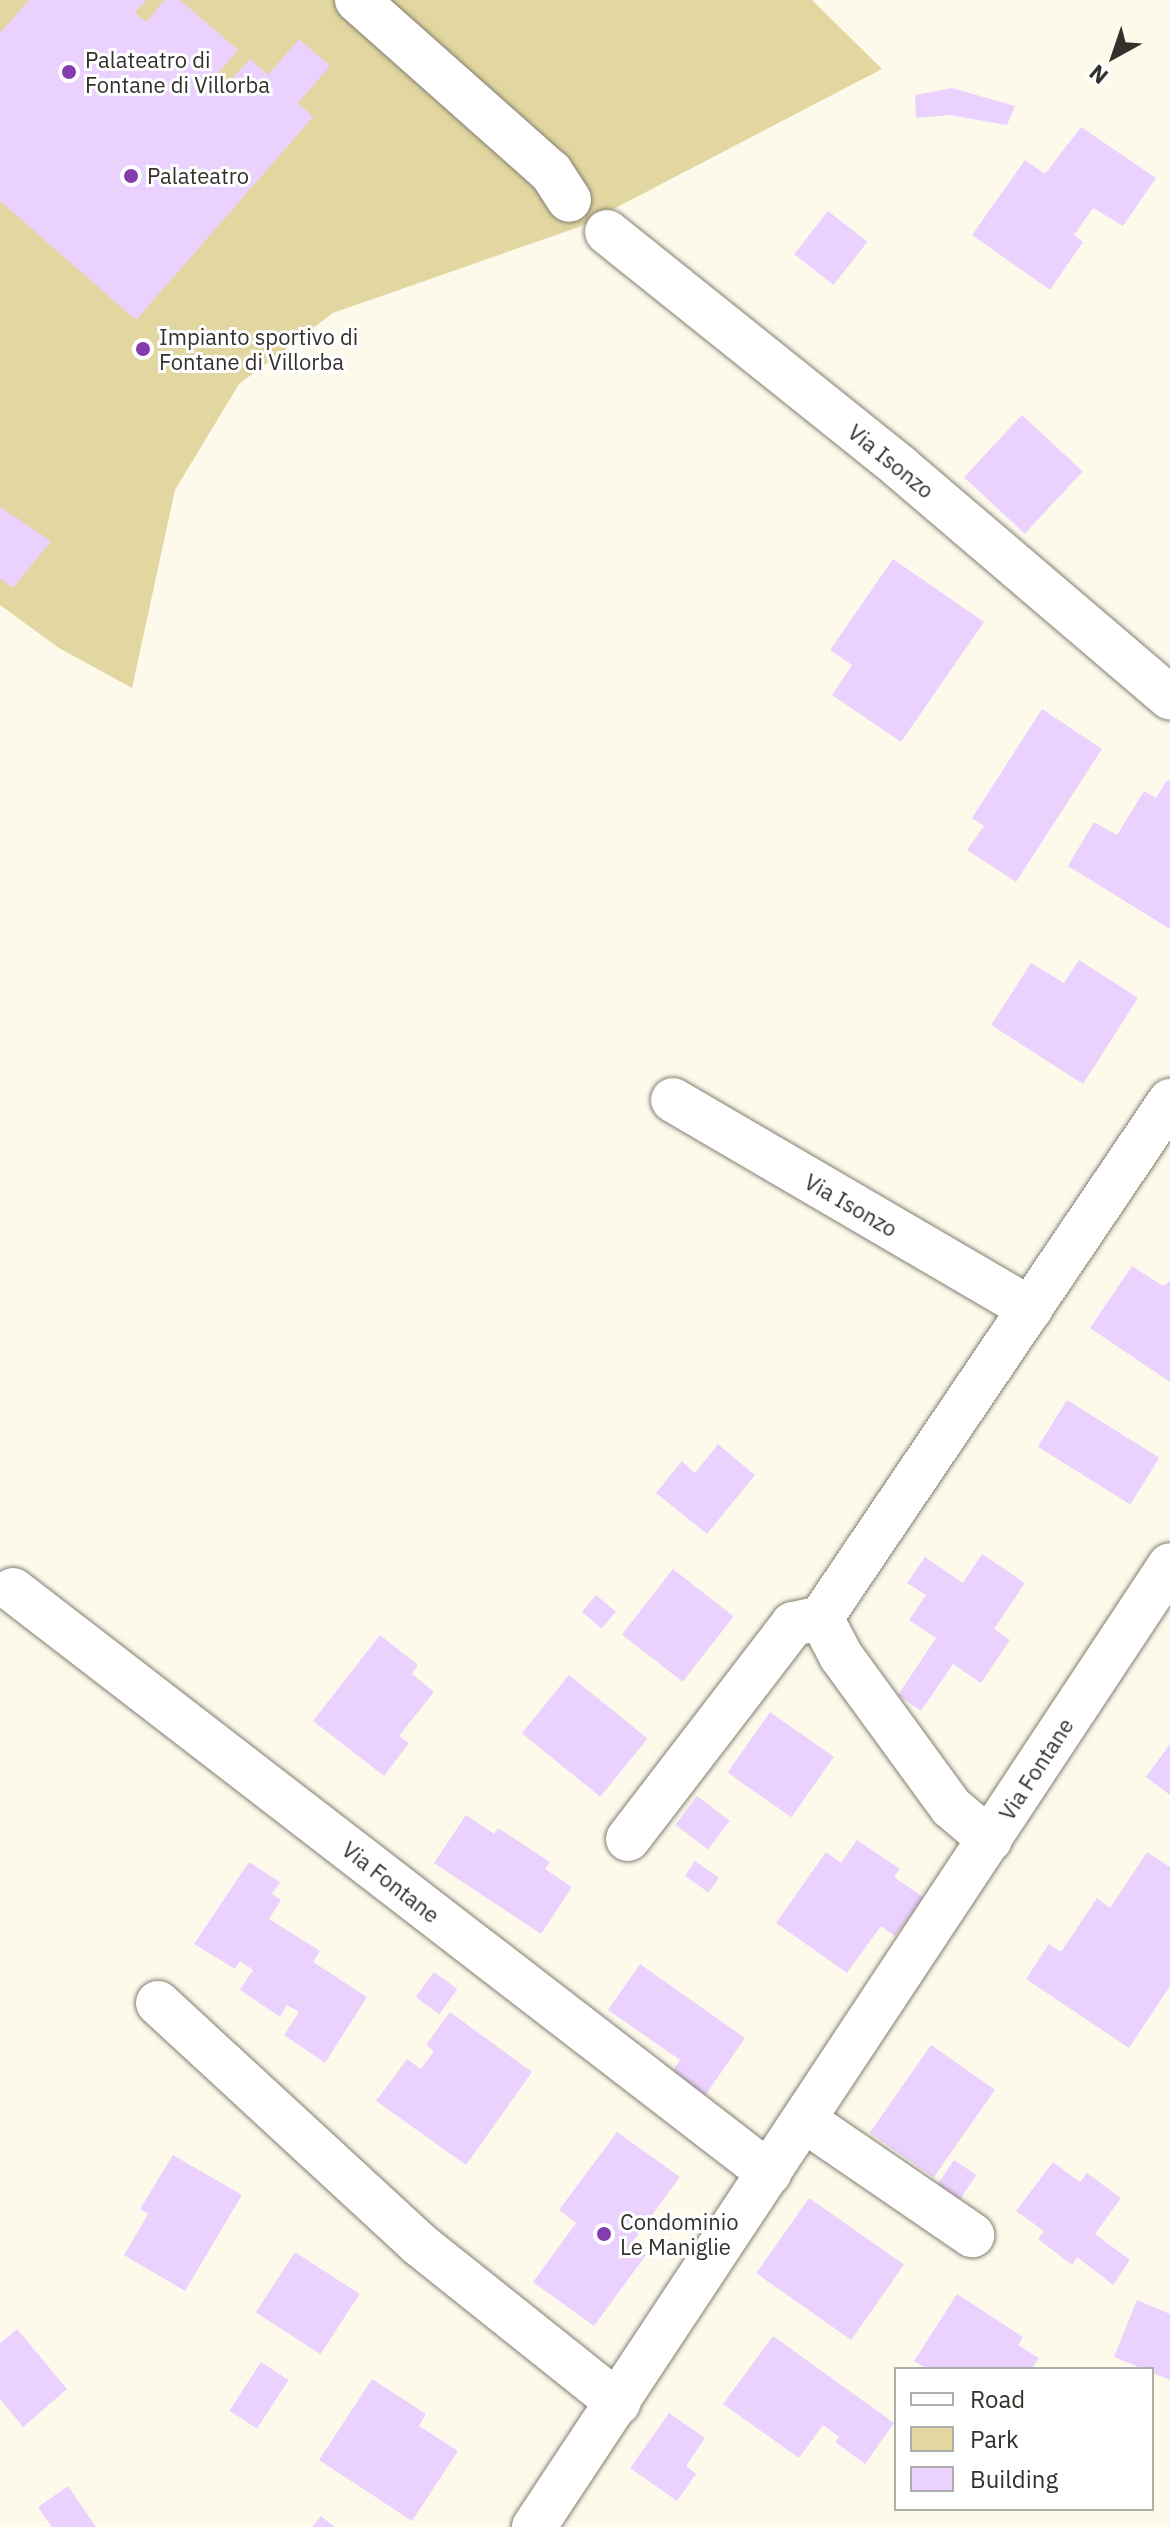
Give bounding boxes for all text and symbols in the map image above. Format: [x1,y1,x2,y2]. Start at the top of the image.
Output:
north arrow [1074,16,1154,96]
place label: Palateatro di Fontane di Villorba [85,46,270,98]
text: N [1083,59,1114,91]
marker: Palateatro di Fontane di Villorba [60,63,78,81]
place label: Palateatro [147,163,249,189]
marker: Palateatro [122,167,140,185]
place label: Impianto sportivo di Fontane di Villorba [159,323,358,374]
marker: Impianto sportivo di Fontane di Villorba [134,340,152,358]
street label: Via Isonzo [843,418,939,504]
street label: Via Isonzo [800,1168,902,1242]
street label: Via Fontane [993,1713,1079,1825]
street label: Via Fontane [337,1836,445,1928]
place label: Condominio Le Maniglie [620,2208,739,2260]
marker: Condominio Le Maniglie [595,2225,613,2243]
legend [894,2367,1154,2511]
text: Road [970,2383,1025,2415]
text: Park [970,2423,1019,2455]
text: Building [970,2463,1058,2495]

